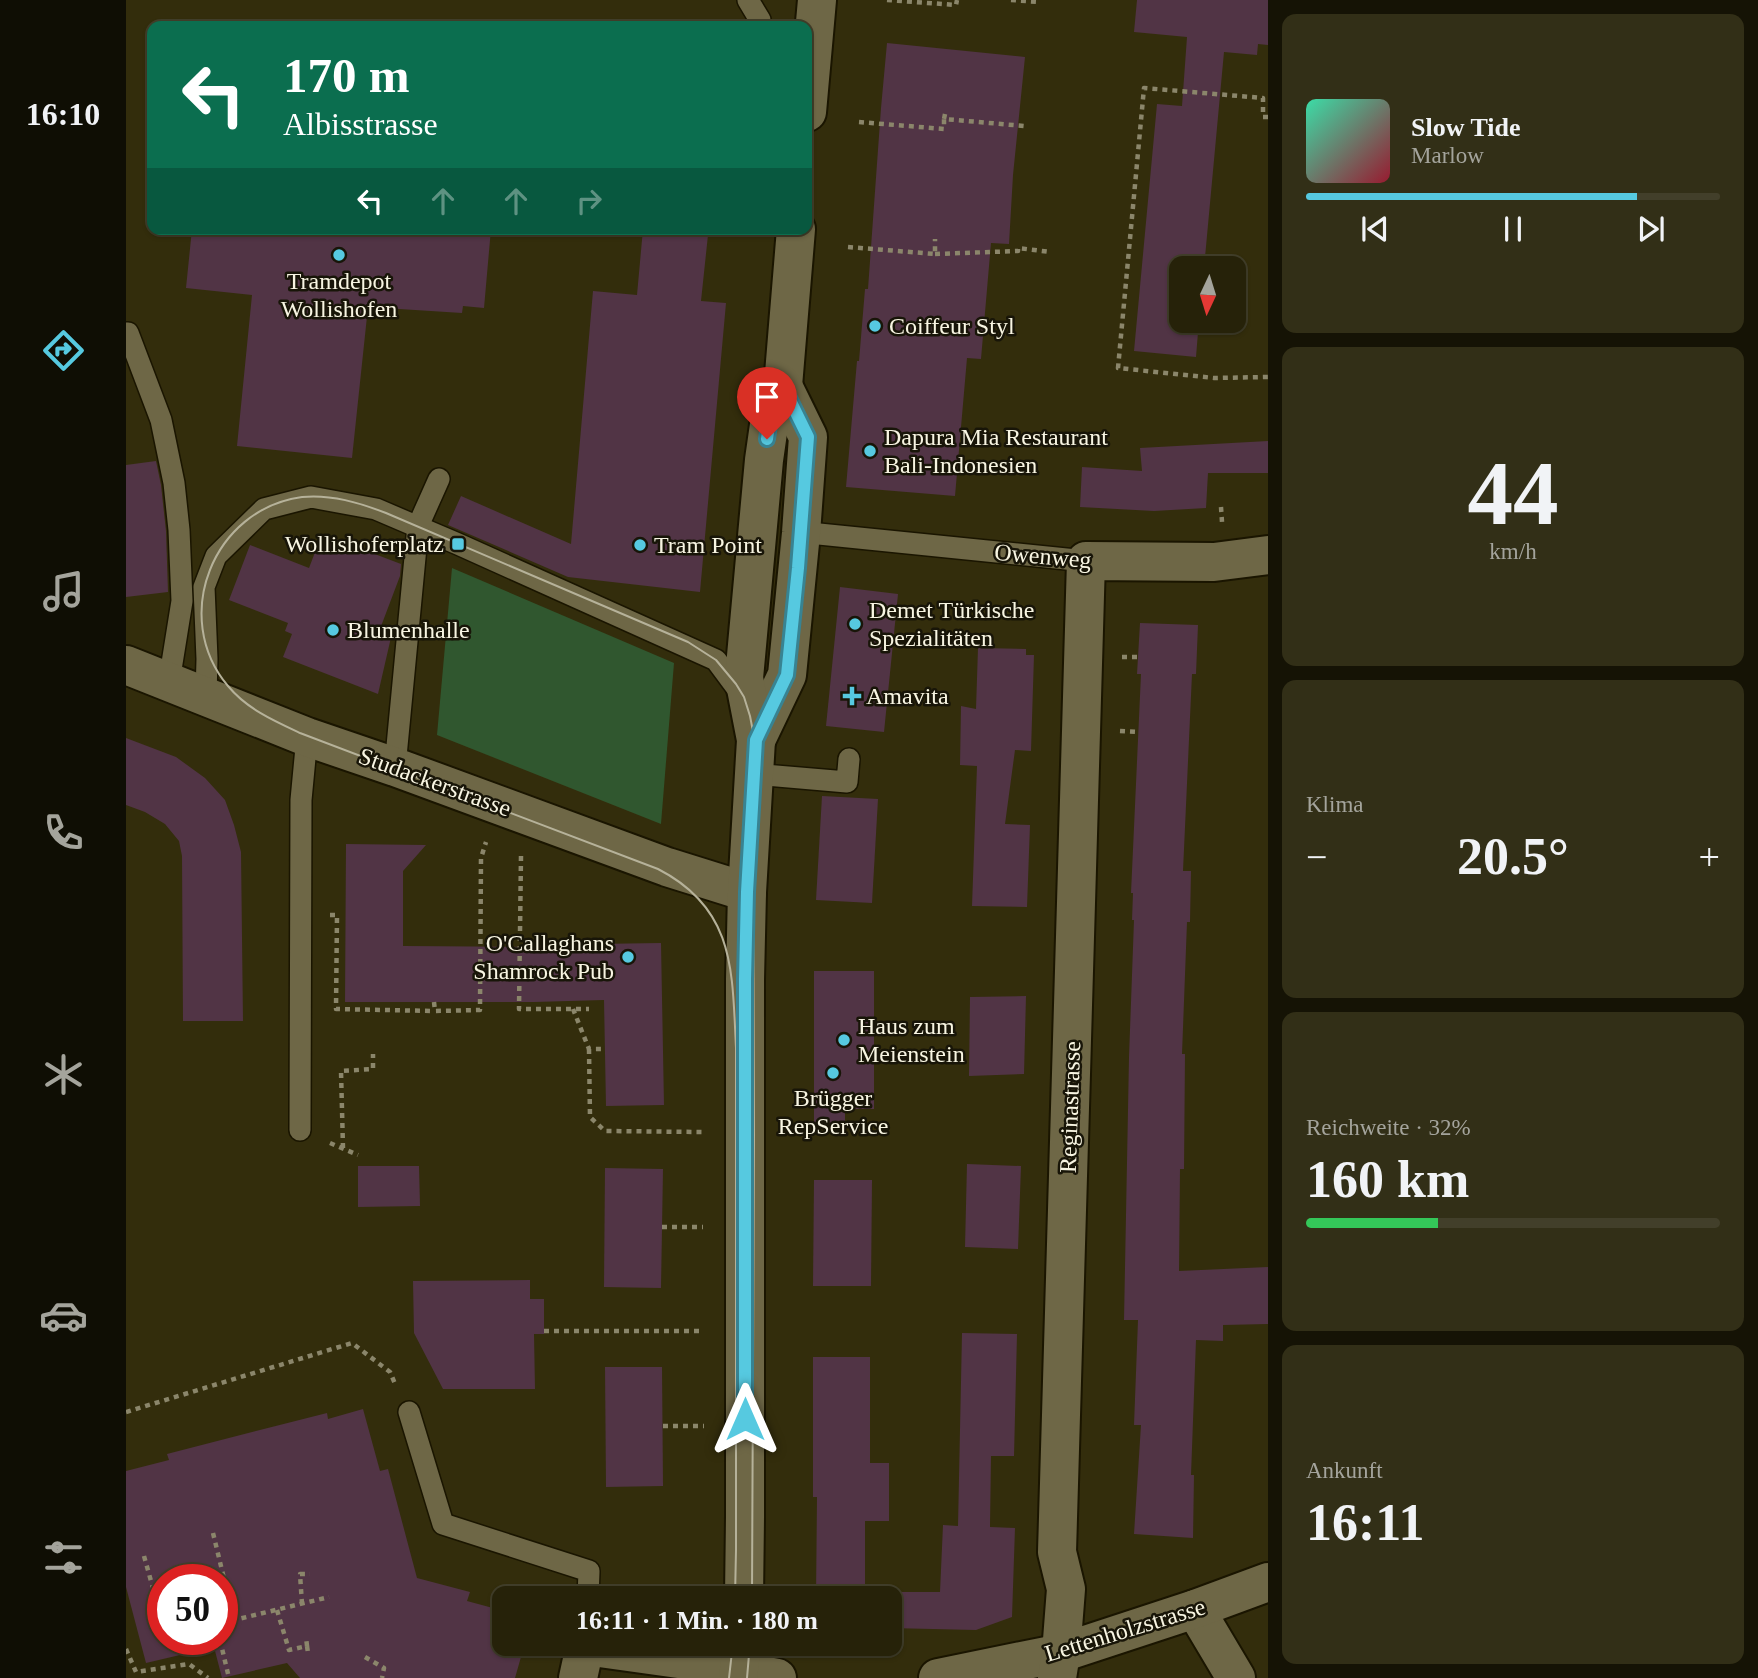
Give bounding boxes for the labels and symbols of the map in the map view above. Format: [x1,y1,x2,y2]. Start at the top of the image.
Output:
marker: Tramdepot Wollishofen [331,247,347,263]
north arrow [1169,256,1246,332]
place label: Tramdepot Wollishofen [281,268,397,322]
place label: Coiffeur Styl [889,313,1015,339]
marker: Coiffeur Styl [867,318,883,334]
pin [737,367,797,439]
place label: Dapura Mia Restaurant Bali-Indonesien [884,424,1108,478]
marker: Dapura Mia Restaurant Bali-Indonesien [862,443,878,459]
place label: Wollishoferplatz [285,531,444,557]
place label: Tram Point [654,532,762,558]
marker: Wollishoferplatz [450,536,466,552]
marker: Tram Point [632,537,648,553]
street label: Owenweg [993,539,1093,573]
place label: Demet Türkische Spezialitäten [869,597,1035,651]
marker: Demet Türkische Spezialitäten [847,616,863,632]
place label: Blumenhalle [347,617,470,643]
marker: Blumenhalle [325,622,341,638]
place label: Amavita [866,683,949,709]
marker: Amavita [844,688,860,704]
street label: Studackerstrasse [355,742,515,822]
place label: O'Callaghans Shamrock Pub [473,930,614,984]
marker: O'Callaghans Shamrock Pub [620,949,636,965]
place label: Haus zum Meienstein [858,1013,965,1067]
marker: Haus zum Meienstein [836,1032,852,1048]
street label: Reginastrasse [1055,1041,1085,1173]
marker: Brügger RepService [825,1065,841,1081]
place label: Brügger RepService [778,1085,888,1139]
position arrow [708,1382,782,1456]
speed limit sign: 50 [147,1564,238,1655]
street label: Lettenholzstrasse [1042,1593,1208,1667]

